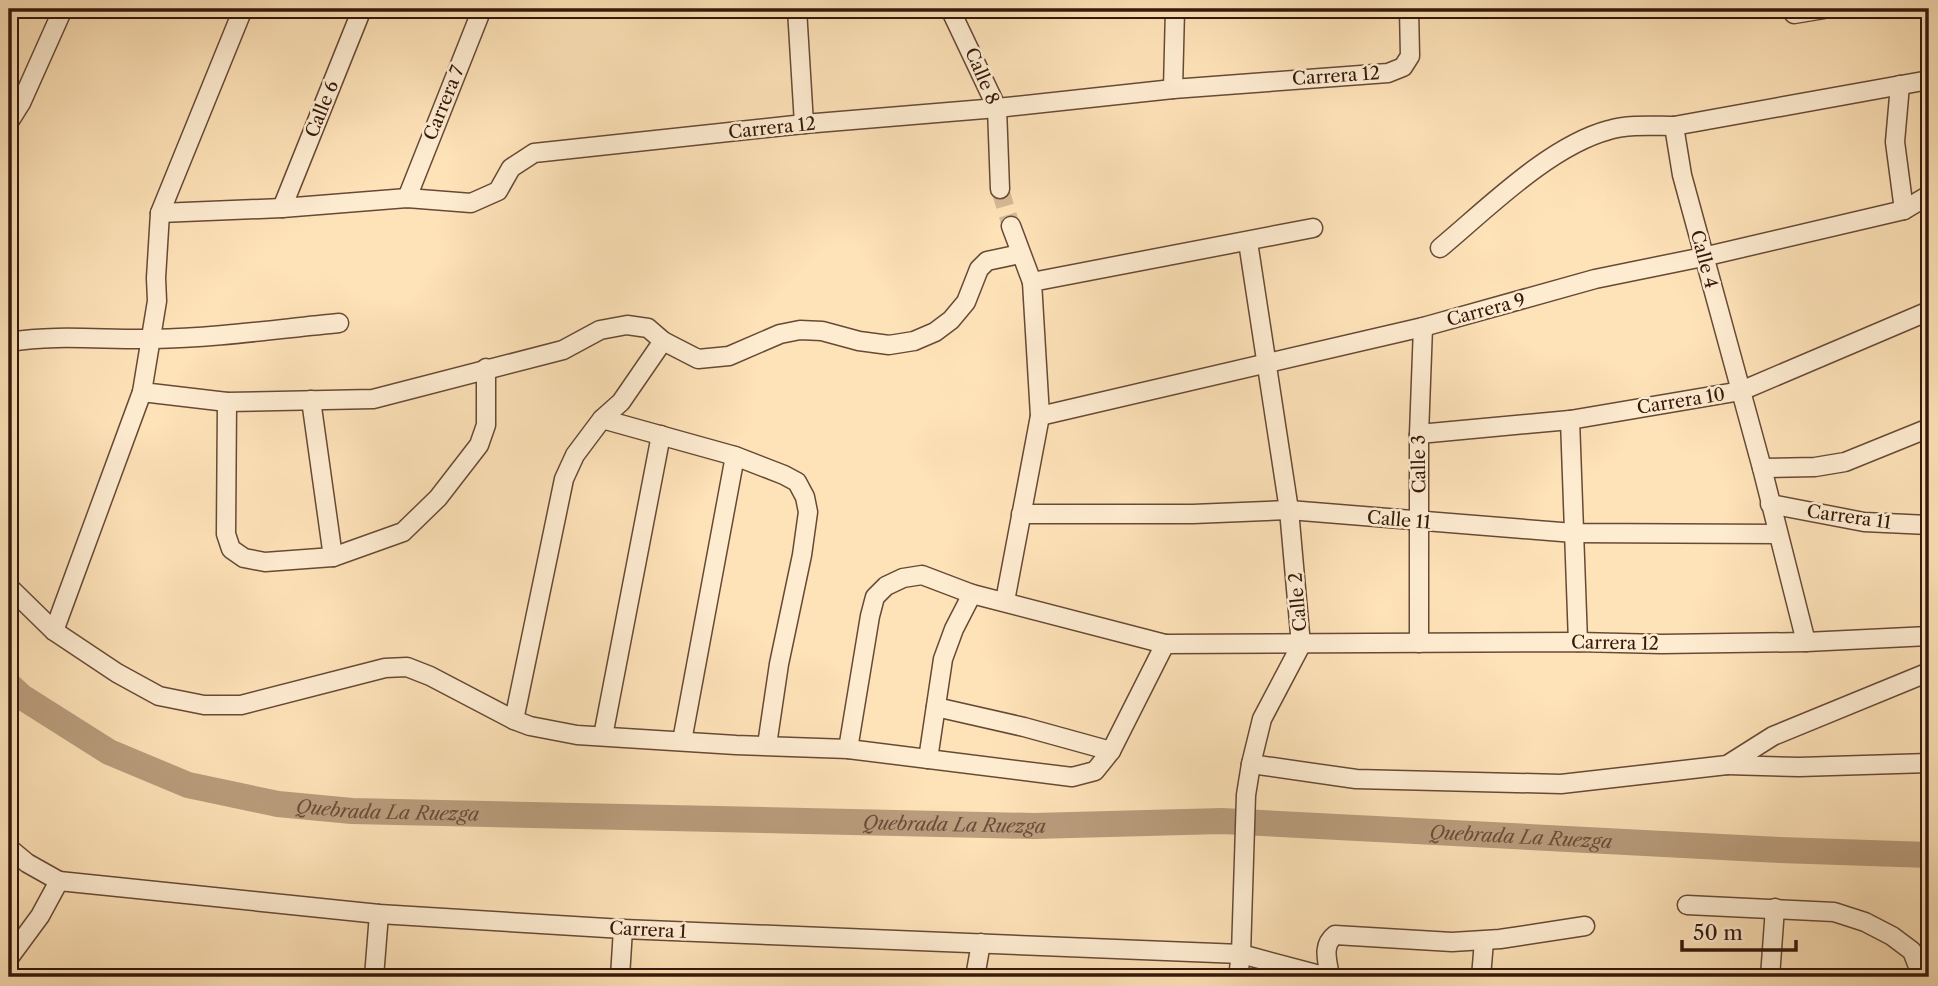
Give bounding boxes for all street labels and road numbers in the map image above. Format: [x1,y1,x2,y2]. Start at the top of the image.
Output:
street label: Calle 8 [960,44,1004,108]
street label: Carrera 7 [419,62,469,144]
street label: Carrera 12 [1291,62,1381,90]
street label: Calle 6 [301,77,343,141]
street label: Carrera 12 [727,112,817,144]
street label: Calle 4 [1686,227,1722,291]
street label: Carrera 9 [1444,289,1528,331]
street label: Carrera 10 [1635,383,1727,419]
street label: Calle 3 [1407,434,1431,494]
street label: Carrera 11 [1805,500,1893,534]
street label: Calle 11 [1366,506,1432,534]
street label: Calle 2 [1284,572,1312,632]
street label: Carrera 12 [1571,631,1659,655]
street label: Carrera 1 [609,917,688,943]

